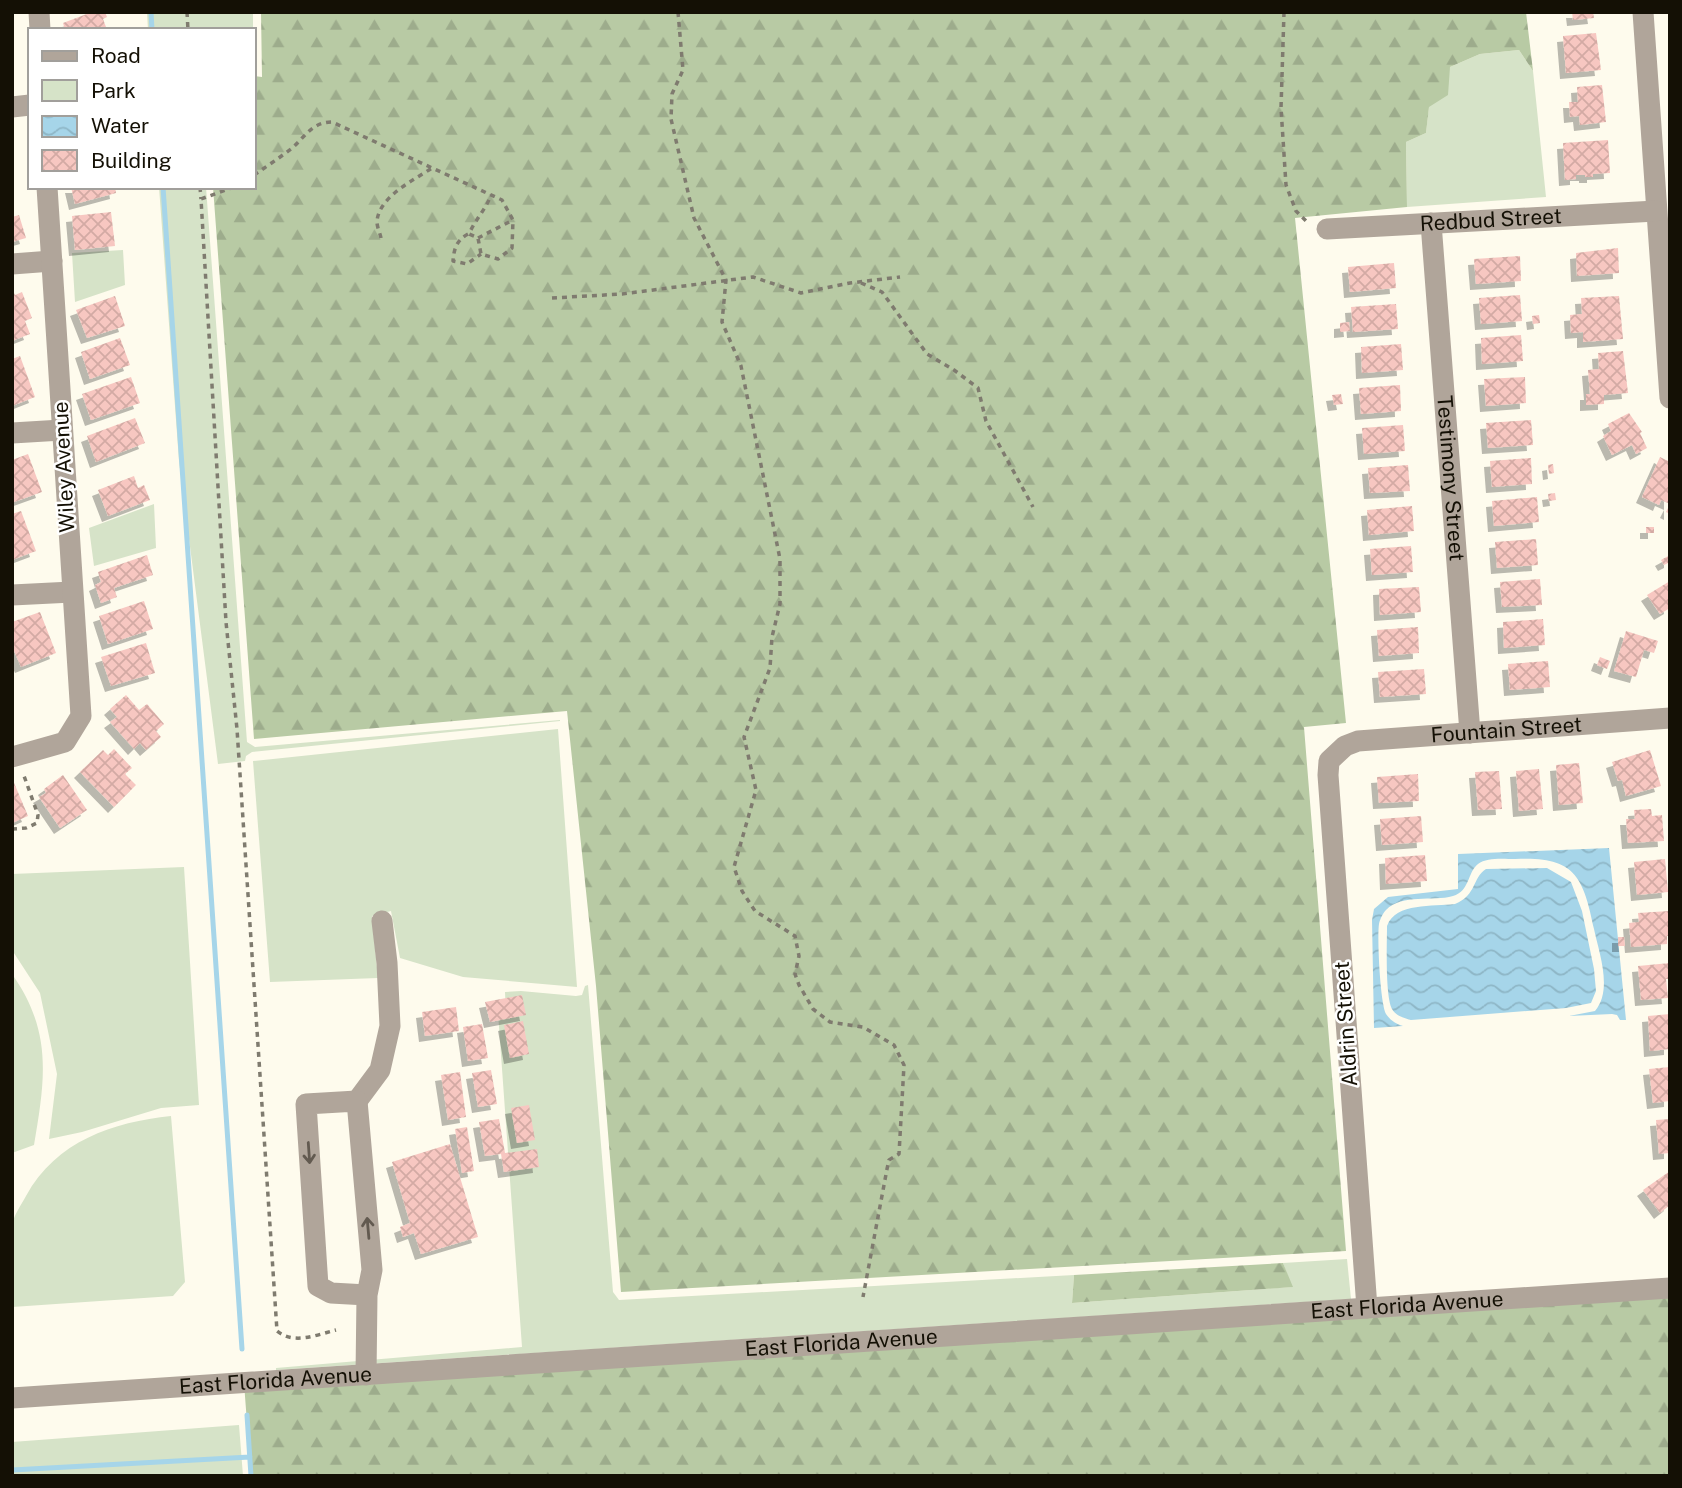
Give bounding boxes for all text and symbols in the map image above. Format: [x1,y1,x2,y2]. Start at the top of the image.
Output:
legend [28,28,256,189]
text: Road [91,43,141,68]
text: Park [91,78,136,103]
text: Water [91,113,149,138]
text: Building [91,148,172,173]
street label: Redbud Street [1419,203,1562,236]
street label: Testimony Street [1432,394,1470,562]
street label: Wiley Avenue [48,401,79,533]
street label: Fountain Street [1430,712,1583,748]
street label: Aldrin Street [1329,961,1362,1088]
one-way arrow [303,1141,316,1163]
one-way arrow [362,1217,375,1239]
street label: East Florida Avenue [1310,1286,1504,1324]
street label: East Florida Avenue [744,1324,938,1361]
street label: East Florida Avenue [178,1361,373,1399]

